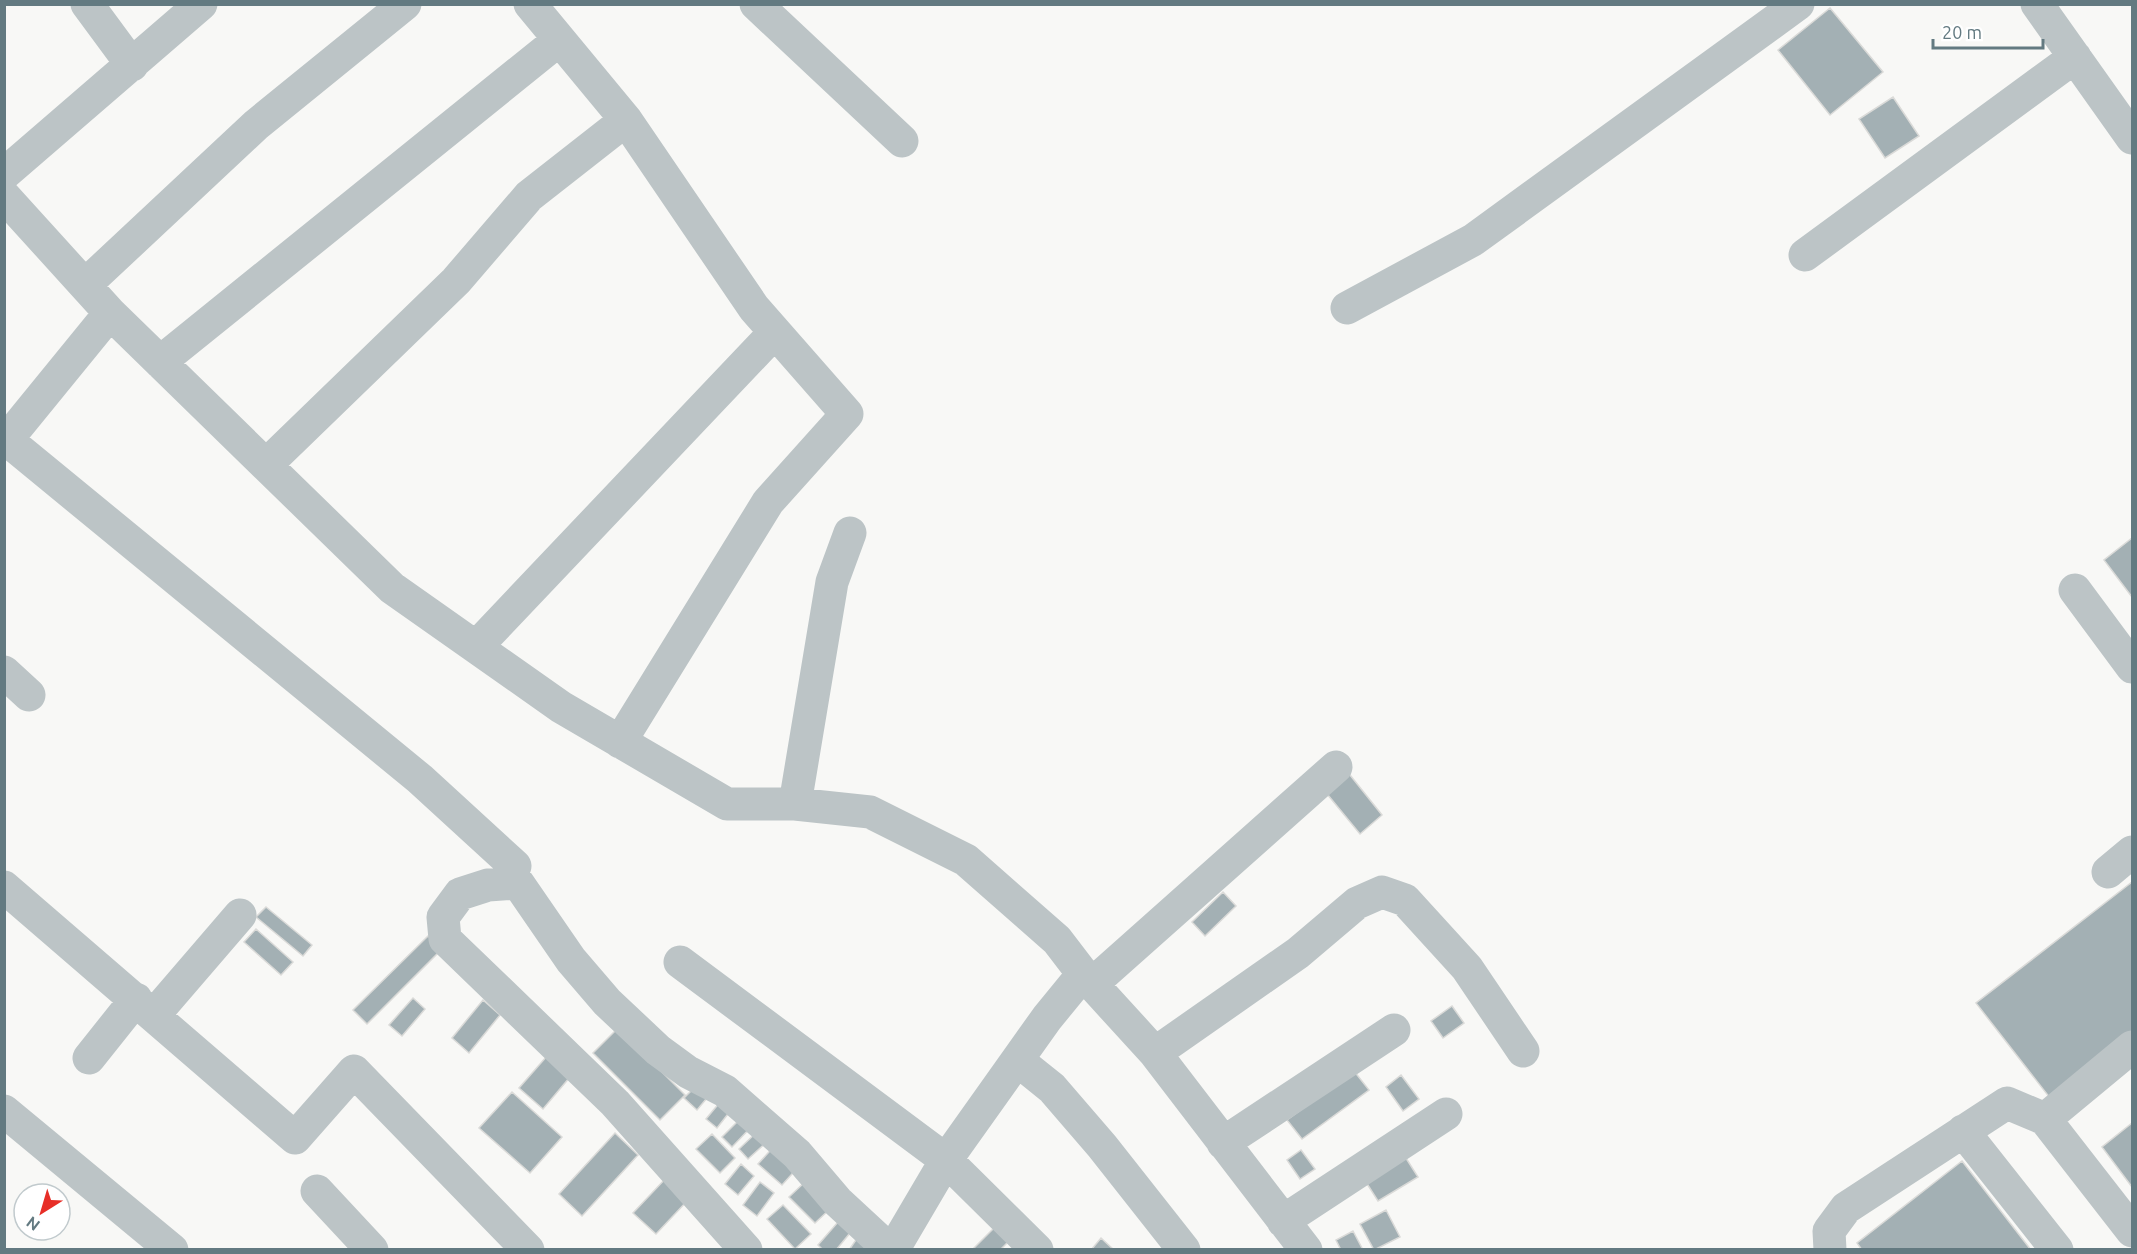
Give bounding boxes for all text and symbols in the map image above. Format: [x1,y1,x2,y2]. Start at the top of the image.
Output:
scale bar [1933,12,2042,50]
text: 20 m [1942,22,1982,42]
north arrow [12,1182,72,1242]
text: N [23,1213,43,1235]

